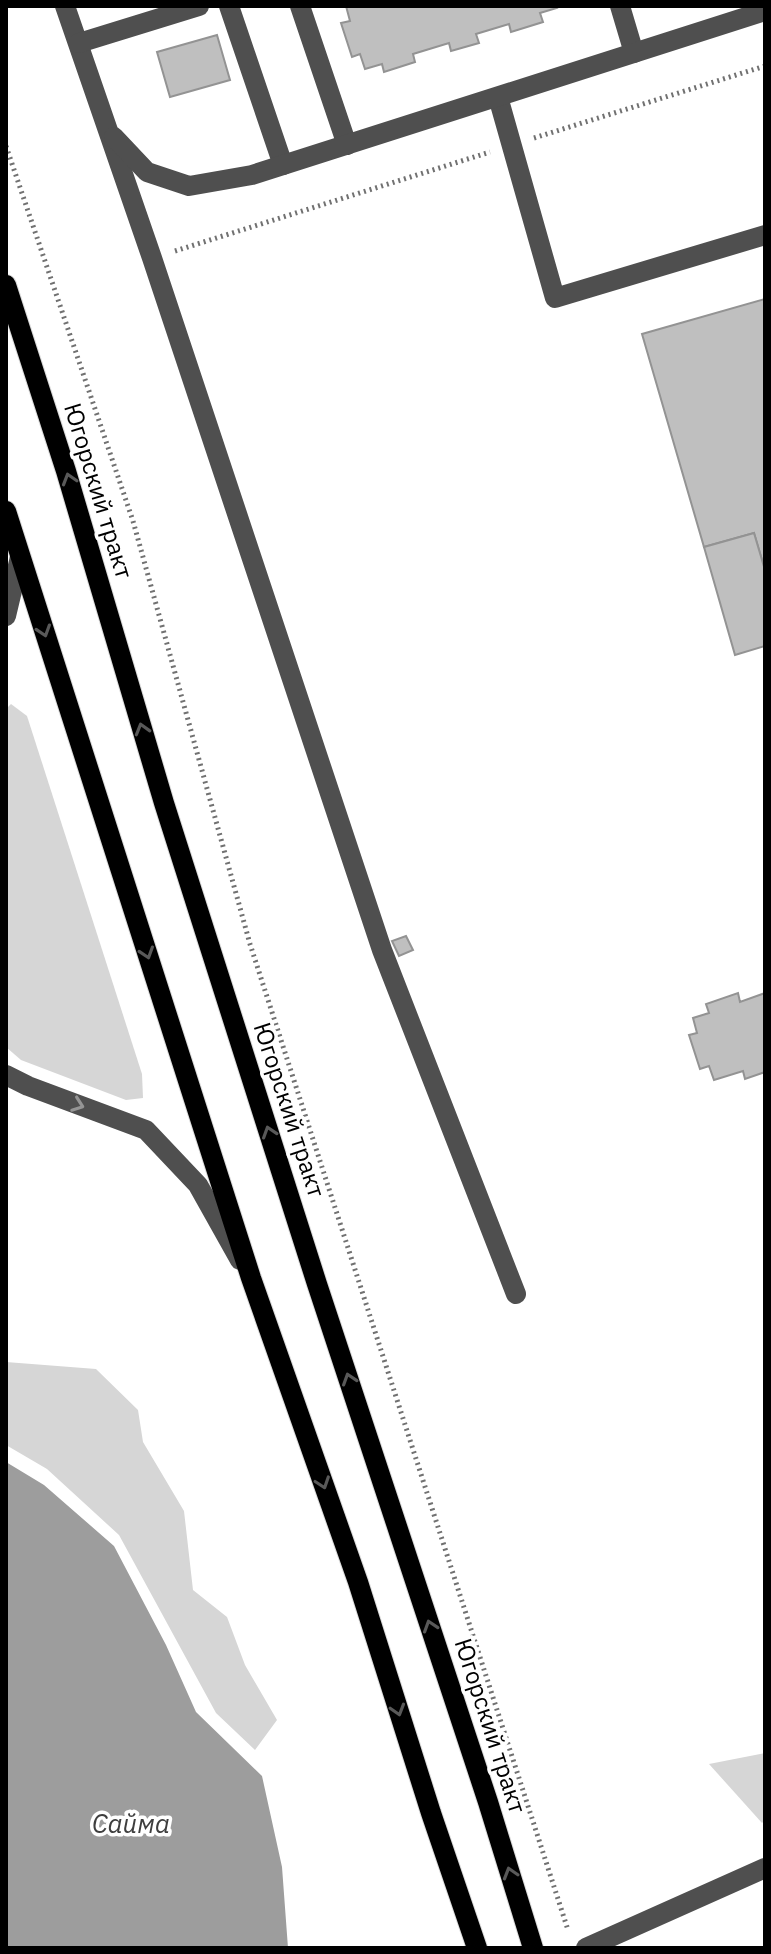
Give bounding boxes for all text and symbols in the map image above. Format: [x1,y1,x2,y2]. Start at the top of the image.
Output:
street label: Югорский тракт [57,399,141,582]
one-way arrow [62,473,78,486]
one-way arrow [34,624,50,638]
one-way arrow [135,722,151,736]
one-way arrow [138,946,154,960]
street label: Югорский тракт [247,1018,333,1201]
one-way arrow [70,1095,84,1112]
one-way arrow [262,1125,278,1139]
one-way arrow [342,1373,358,1387]
one-way arrow [314,1476,330,1490]
one-way arrow [423,1620,439,1633]
street label: Югорский тракт [448,1634,534,1817]
one-way arrow [389,1703,405,1717]
water label: Сайма [92,1806,170,1840]
one-way arrow [503,1867,519,1881]

